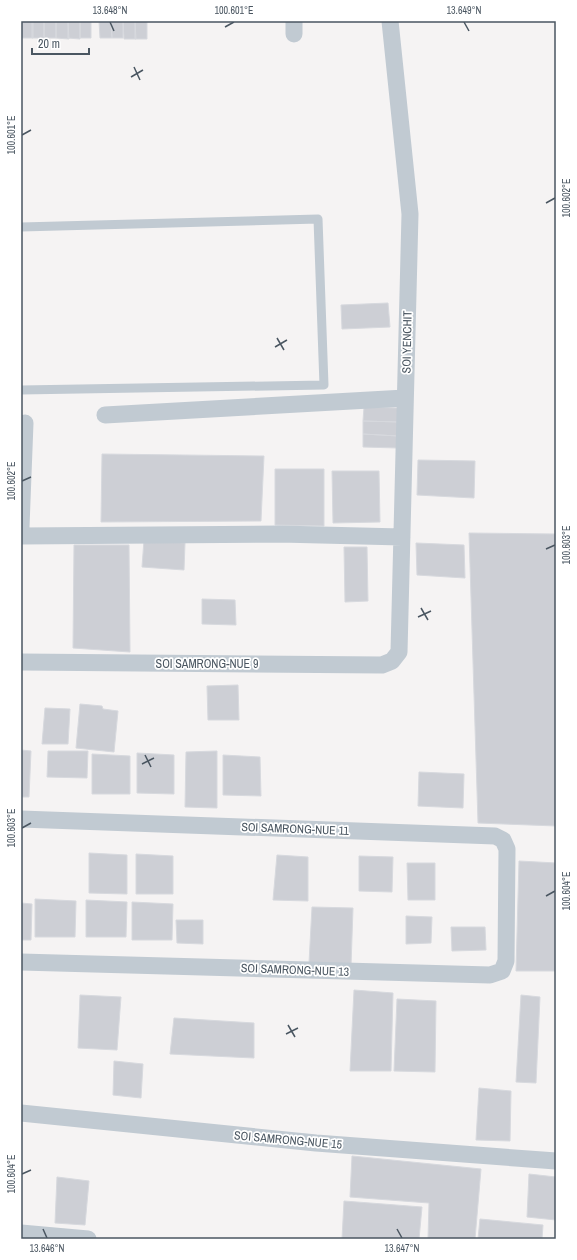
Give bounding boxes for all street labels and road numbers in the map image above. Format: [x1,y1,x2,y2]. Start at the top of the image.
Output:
street label: SOI YENCHIT [398,311,416,373]
street label: SOI SAMRONG-NUE 9 [156,656,258,672]
street label: SOI SAMRONG-NUE 11 [241,819,350,839]
street label: SOI SAMRONG-NUE 13 [241,960,349,980]
street label: SOI SAMRONG-NUE 15 [233,1127,343,1153]

